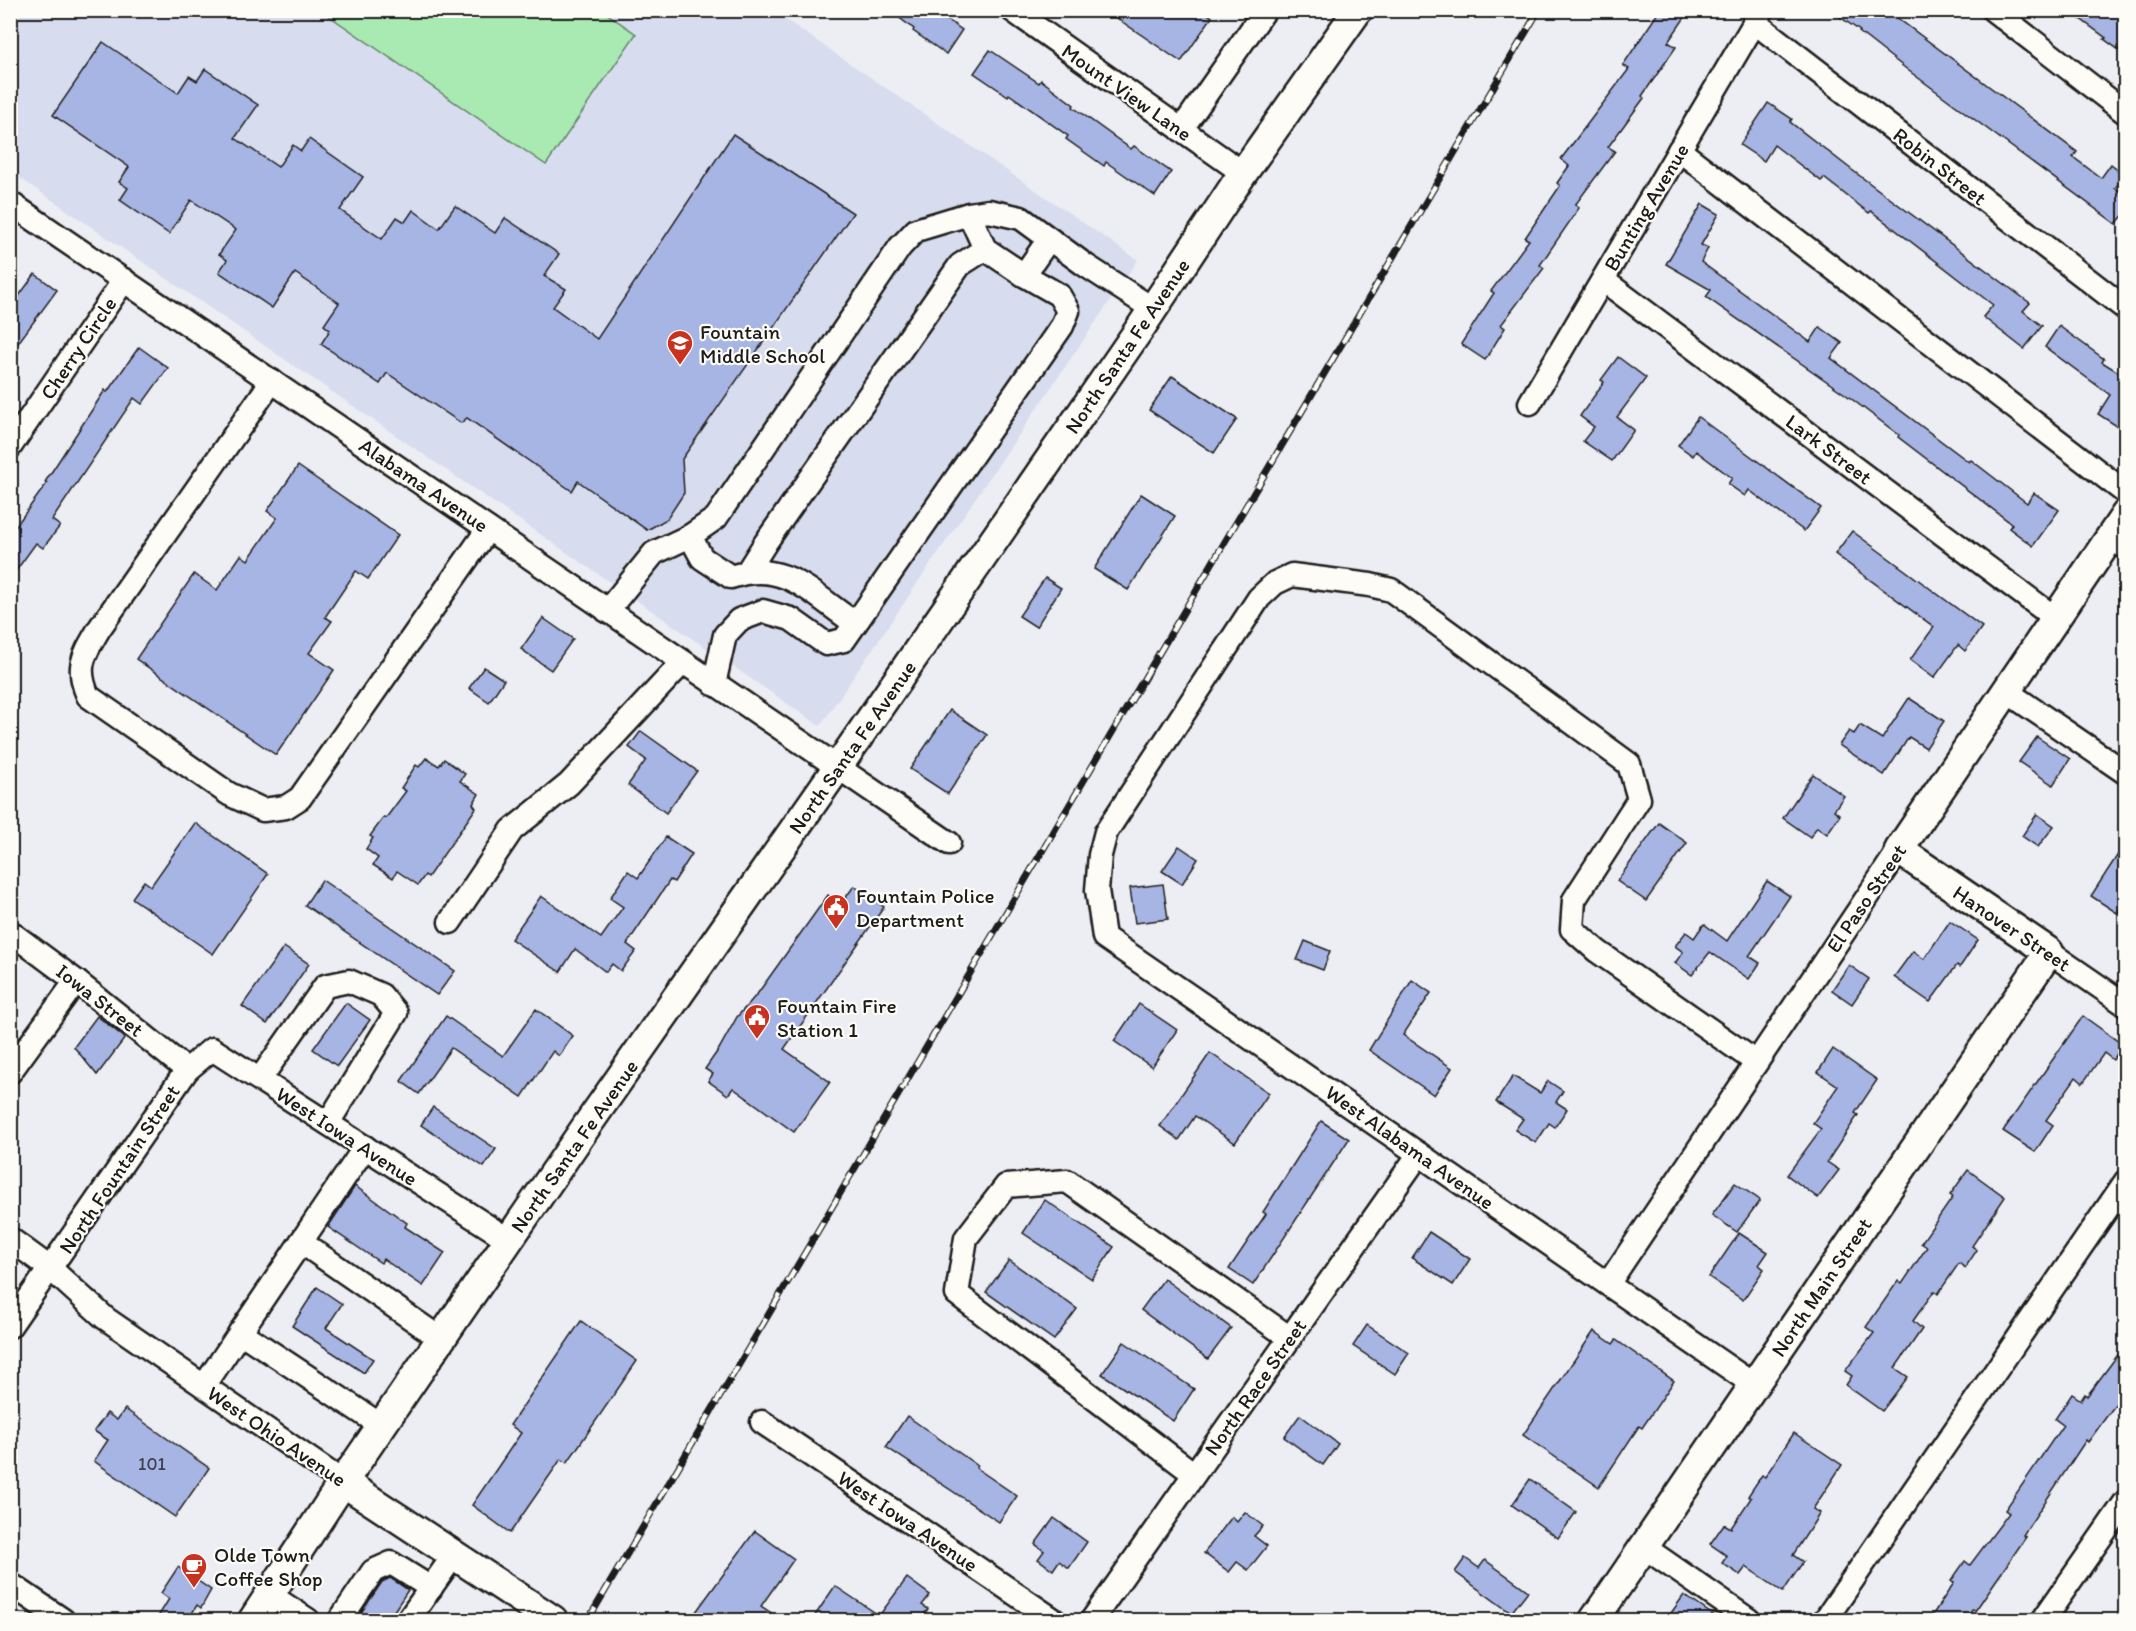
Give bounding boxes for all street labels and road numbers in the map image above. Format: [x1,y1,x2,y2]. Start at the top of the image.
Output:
street label: Mount View Lane [1057,38,1197,146]
street label: Robin Street [1888,122,1992,210]
street label: Bunting Avenue [1598,139,1694,275]
street label: North Santa Fe Avenue [1059,254,1195,438]
street label: Cherry Circle [35,292,121,404]
street label: Lark Street [1781,409,1877,490]
street label: Alabama Avenue [355,433,493,537]
street label: North Santa Fe Avenue [783,656,921,838]
street label: El Paso Street [1821,839,1911,957]
street label: Hanover Street [1948,879,2076,977]
street label: Iowa Street [51,958,149,1042]
street label: North Santa Fe Avenue [505,1055,643,1237]
street label: West Alabama Avenue [1321,1079,1499,1215]
street label: North Fountain Street [53,1080,185,1258]
street label: West Iowa Avenue [272,1081,422,1191]
street label: North Main Street [1765,1213,1877,1361]
street label: North Race Street [1199,1314,1311,1460]
street label: West Ohio Avenue [203,1380,351,1492]
street label: West Iowa Avenue [833,1465,983,1577]

